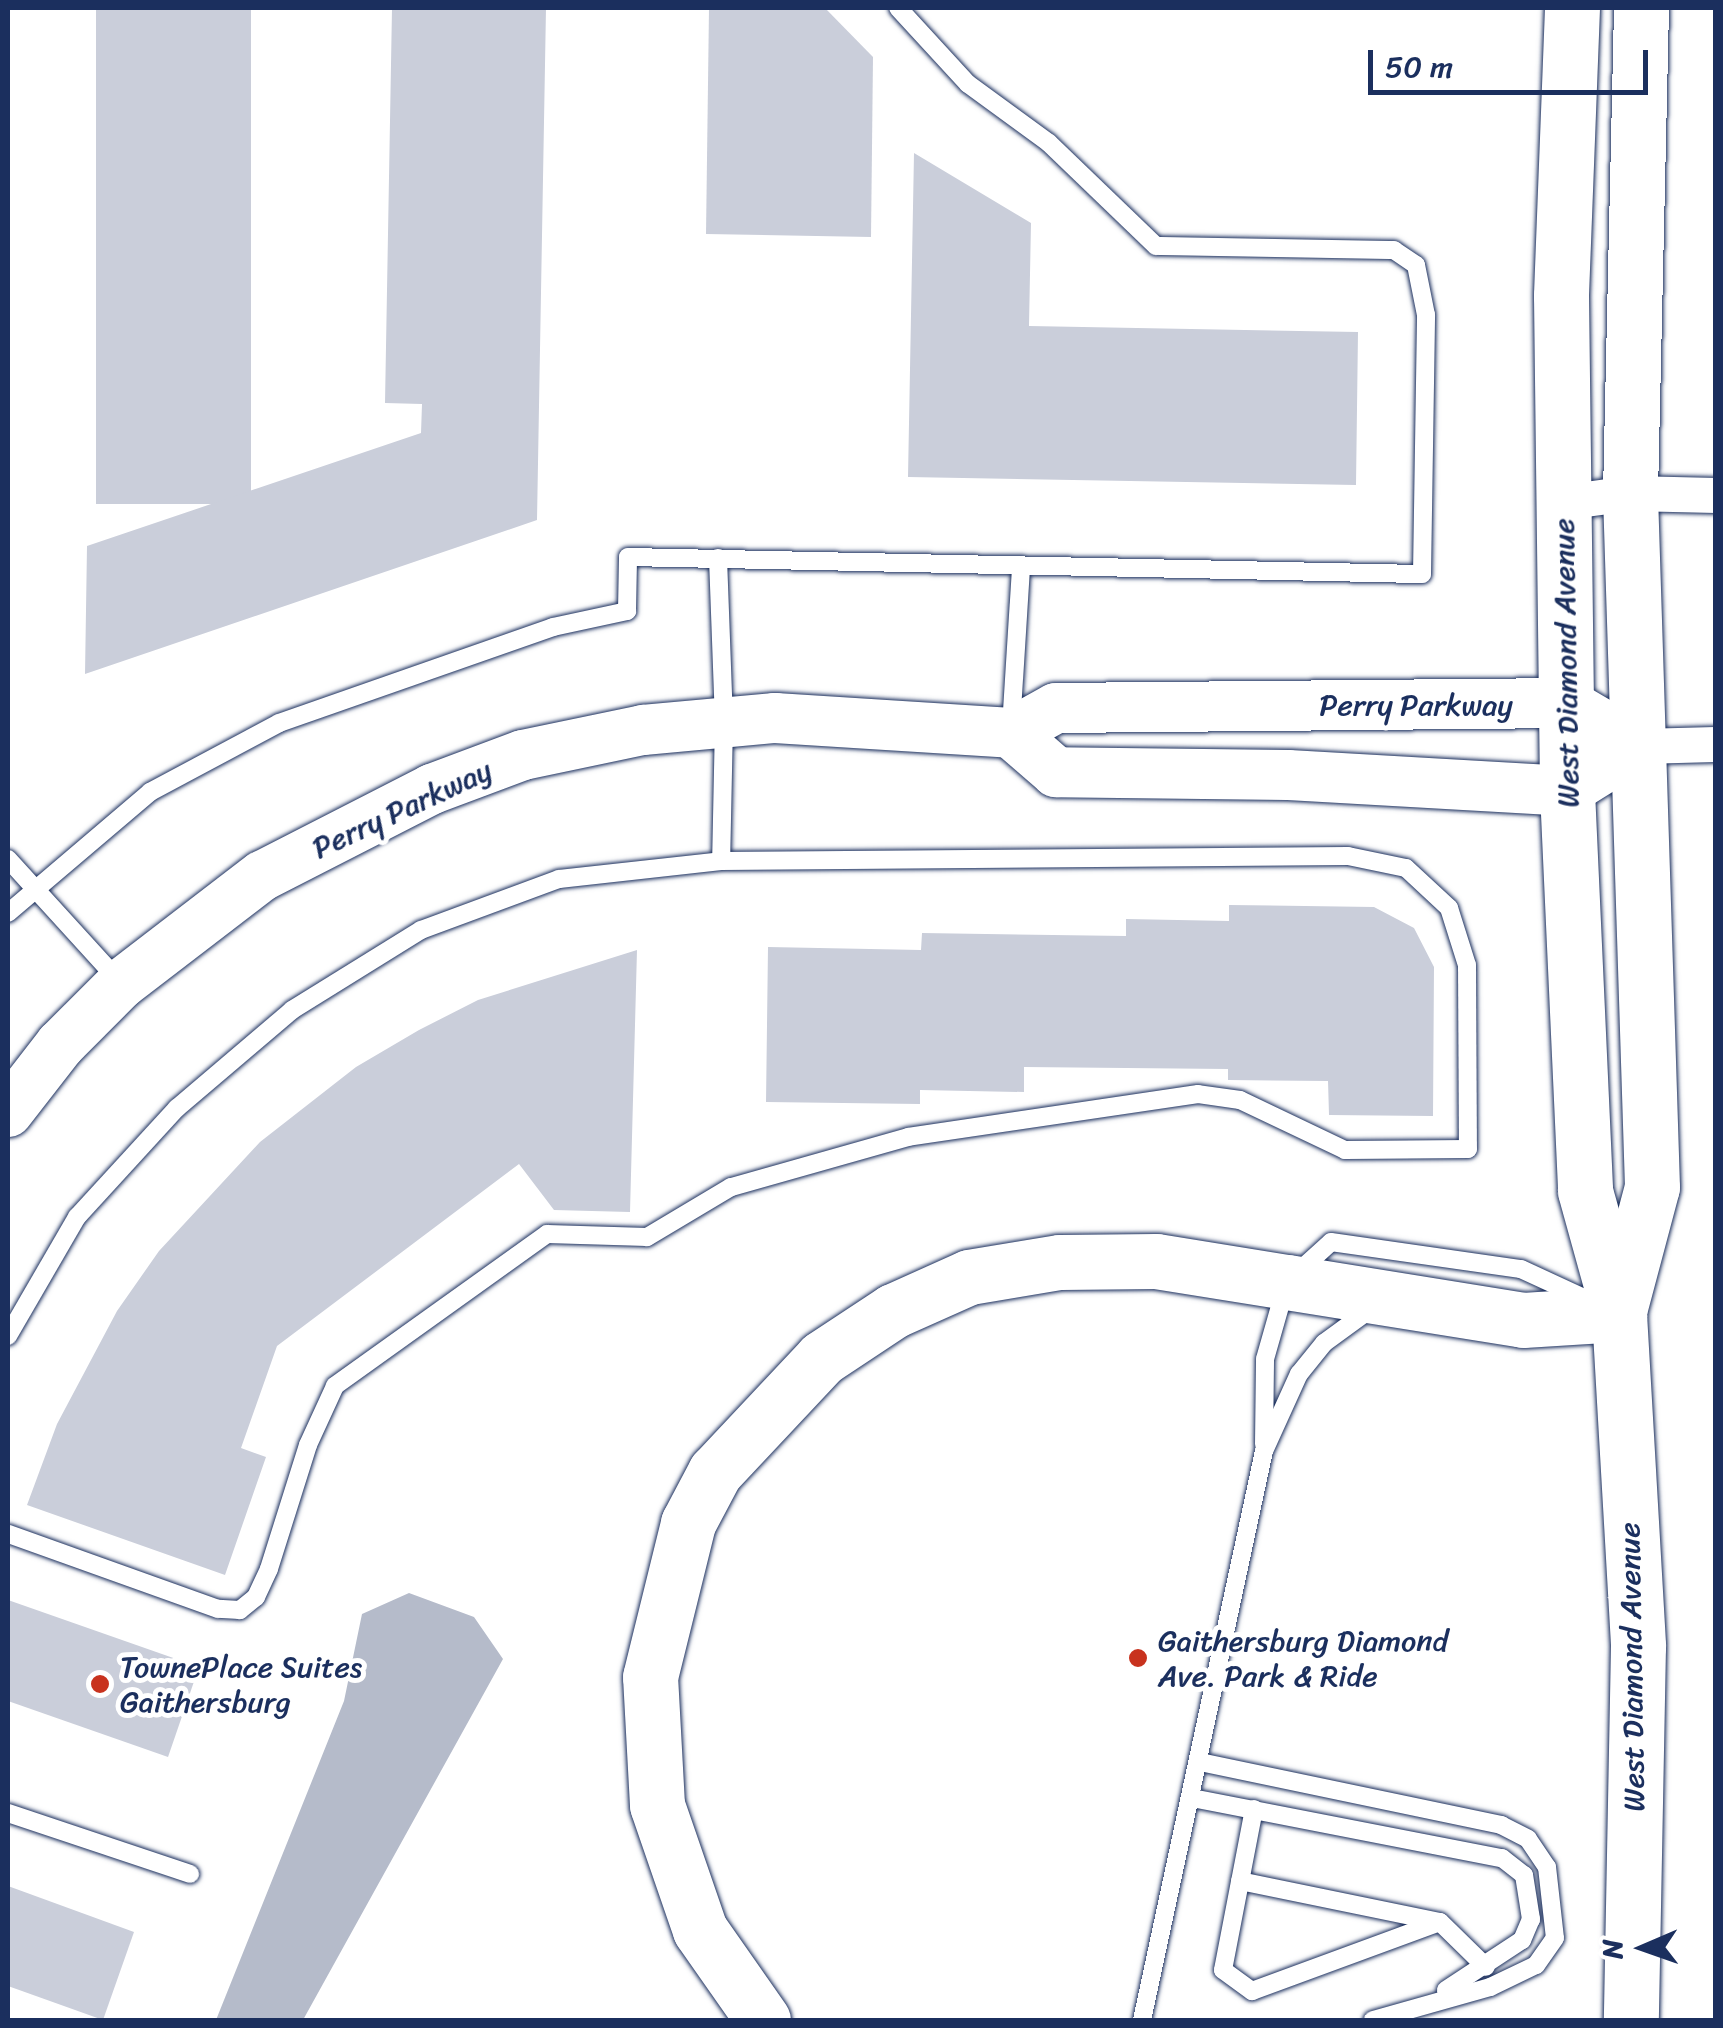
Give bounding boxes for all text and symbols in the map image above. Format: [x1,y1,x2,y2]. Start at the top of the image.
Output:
scale bar [1373,30,1653,92]
text: 50 m [1385,40,1453,94]
street label: West Diamond Avenue [1545,519,1587,807]
street label: Perry Parkway [1319,687,1513,723]
street label: Perry Parkway [306,752,498,866]
street label: West Diamond Avenue [1611,1523,1653,1811]
place label: Gaithersburg Diamond Ave. Park & Ride [1158,1623,1448,1694]
marker: Gaithersburg Diamond Ave. Park & Ride [1127,1647,1149,1669]
place label: TownePlace Suites Gaithersburg [120,1649,366,1720]
marker: TownePlace Suites Gaithersburg [89,1673,111,1695]
north arrow [1593,1898,1693,1998]
text: N [1588,1939,1637,1960]

